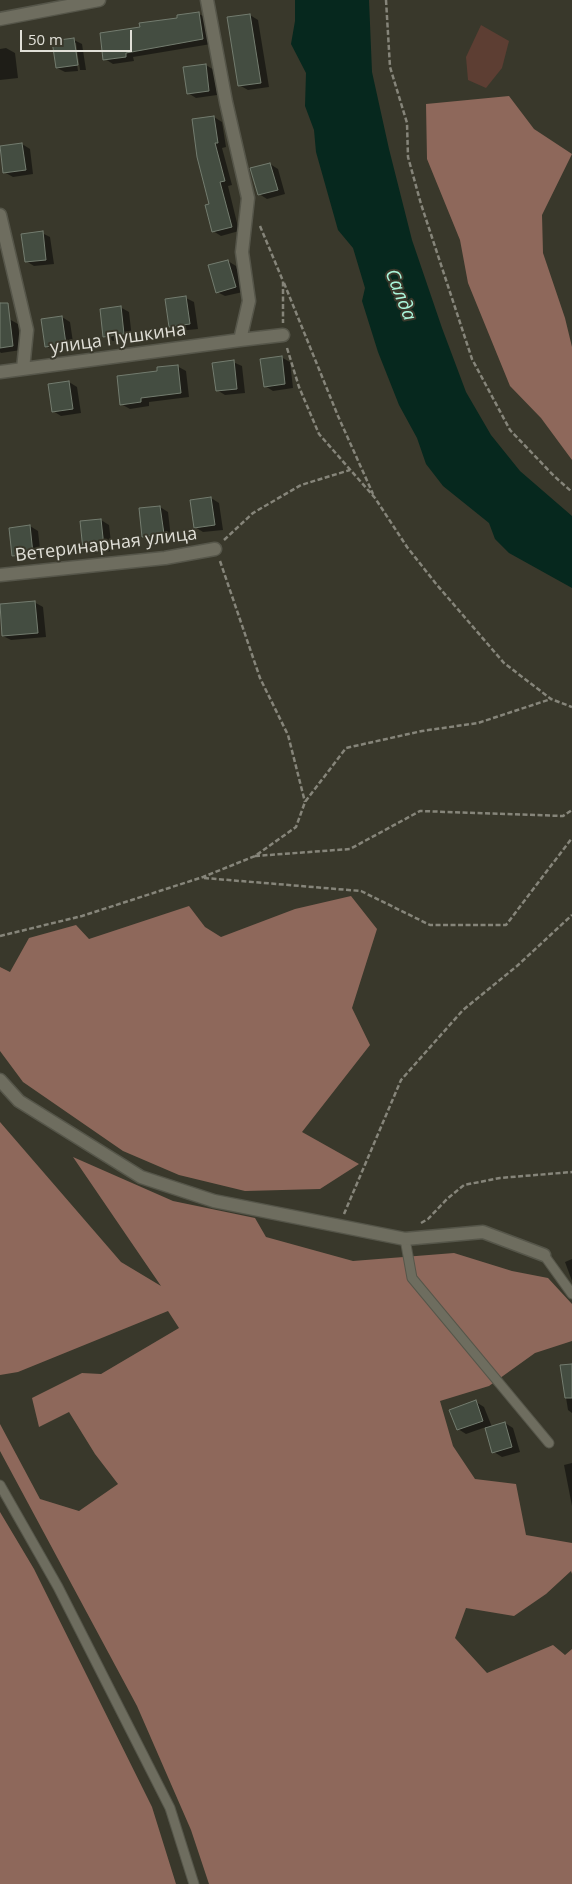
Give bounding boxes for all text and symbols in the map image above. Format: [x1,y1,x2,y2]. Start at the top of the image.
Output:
scale bar [22,20,135,52]
text: 50 m [28,29,63,49]
water label: Салда [379,266,421,324]
street label: улица Пушкина [49,319,187,359]
street label: Ветеринарная улица [14,523,198,567]

